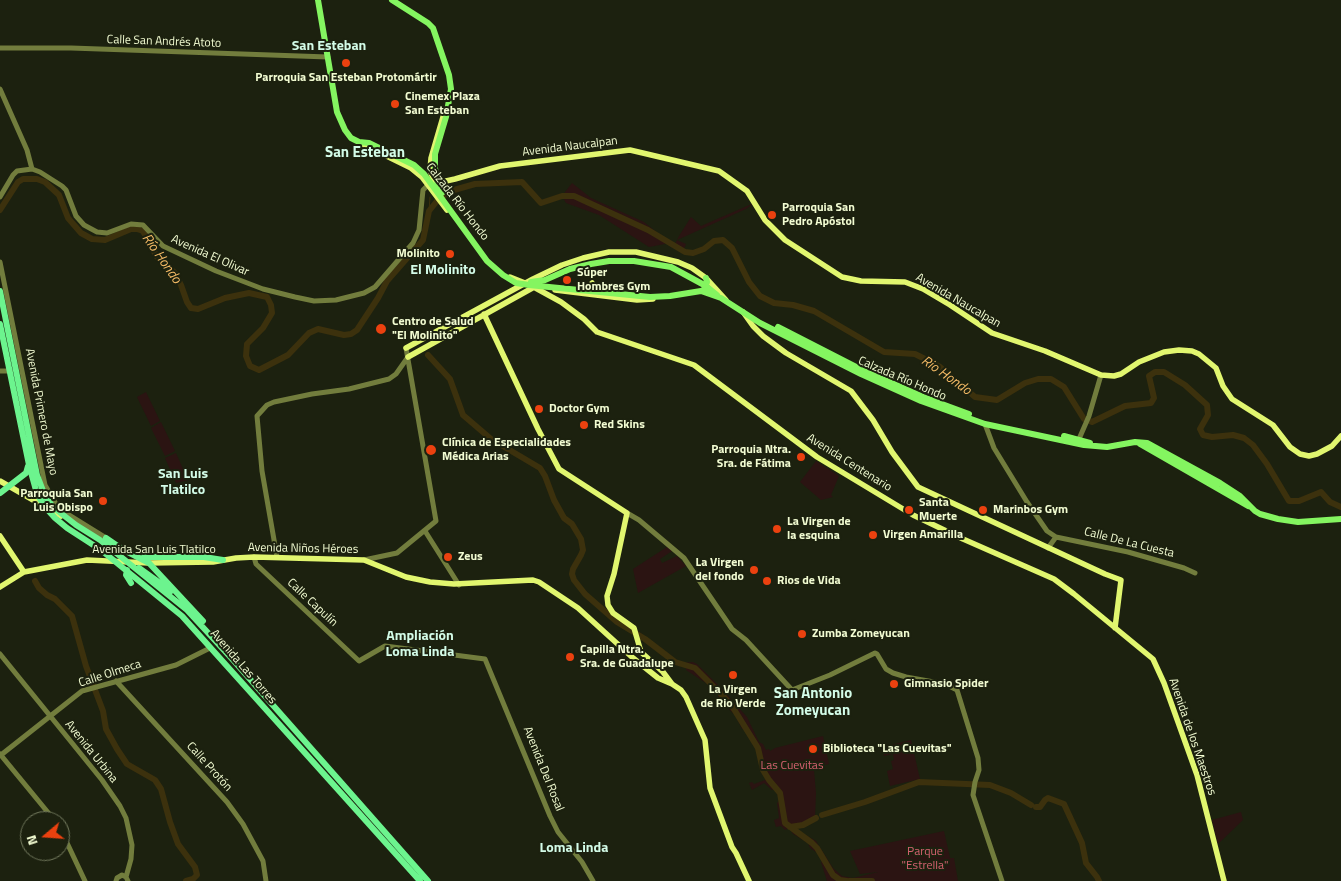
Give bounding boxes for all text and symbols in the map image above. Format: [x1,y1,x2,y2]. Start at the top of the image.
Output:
street label: Calle San Andrés Atoto [106,33,222,51]
district label: San Esteban [292,39,366,55]
marker: Parroquia San Esteban Protomártir [340,57,352,69]
place label: Parroquia San Esteban Protomártir [255,71,437,85]
place label: Cinemex Plaza San Esteban [405,90,480,118]
marker: Cinemex Plaza San Esteban [389,98,401,110]
street label: Avenida Naucalpan [521,134,619,160]
district label: San Esteban [325,144,405,162]
street label: Calzada Río Hondo [422,160,492,244]
place label: Parroquia San Pedro Apóstol [782,201,855,229]
marker: Parroquia San Pedro Apóstol [766,209,778,221]
water label: Río Hondo [138,231,184,287]
street label: Avenida El Olivar [169,232,251,280]
place label: Molinito [397,247,440,261]
marker: Molinito [444,248,456,260]
district label: El Molinito [410,263,476,279]
place label: Súper Hombres Gym [577,266,650,294]
street label: Avenida Naucalpan [913,271,1003,331]
marker: Súper Hombres Gym [561,274,573,286]
place label: Centro de Salud "El Molinito" [392,315,474,343]
marker: Centro de Salud "El Molinito" [374,322,388,336]
street label: Avenida Primero de Mayo [22,347,60,477]
water label: Rio Hondo [918,353,974,399]
street label: Calzada Río Hondo [856,354,948,404]
place label: Doctor Gym [549,402,610,416]
marker: Doctor Gym [533,403,545,415]
place label: Red Skins [594,418,645,432]
marker: Red Skins [578,419,590,431]
street label: Avenida Centenario [804,431,894,495]
place label: Clínica de Especialidades Médica Arias [442,436,571,464]
marker: Clínica de Especialidades Médica Arias [424,443,438,457]
place label: Parroquia Ntra. Sra. de Fátima [711,443,791,471]
marker: Parroquia Ntra. Sra. de Fátima [795,451,807,463]
district label: San Luis Tlatilco [158,467,208,500]
place label: Parroquia San Luis Obispo [20,487,93,515]
marker: Parroquia San Luis Obispo [97,495,109,507]
place label: Santa Muerte [919,496,957,524]
place label: Marinbos Gym [993,503,1068,517]
marker: Santa Muerte [903,504,915,516]
marker: Marinbos Gym [977,504,989,516]
place label: La Virgen de la esquina [787,515,851,543]
marker: La Virgen de la esquina [771,523,783,535]
street label: Calle De La Cuesta [1083,525,1175,561]
place label: Virgen Amarilla [883,528,963,542]
marker: Virgen Amarilla [867,529,879,541]
street label: Avenida Niños Héroes [248,541,358,557]
street label: Avenida San Luis Tlatilco [92,543,216,557]
place label: Zeus [458,550,483,564]
marker: Zeus [442,551,454,563]
place label: La Virgen del fondo [695,556,744,584]
marker: La Virgen del fondo [748,564,760,576]
place label: Rios de Vida [777,574,841,588]
marker: Rios de Vida [761,575,773,587]
street label: Calle Capulín [284,576,340,630]
street label: Avenida Las Torres [207,627,279,707]
place label: Zumba Zomeyucan [812,627,910,641]
marker: Zumba Zomeyucan [796,628,808,640]
district label: Ampliación Loma Linda [386,629,454,662]
place label: Capilla Ntra. Sra. de Guadalupe [580,643,674,671]
marker: Capilla Ntra. Sra. de Guadalupe [564,651,576,663]
street label: Calle Olmeca [77,657,143,691]
marker: La Virgen de Rio Verde [727,669,739,681]
place label: Gimnasio Spider [904,677,988,691]
street label: Avenida de los Maestros [1165,677,1219,797]
marker: Gimnasio Spider [888,678,900,690]
place label: La Virgen de Rio Verde [700,683,766,711]
district label: San Antonio Zomeyucan [774,685,852,720]
street label: Avenida Urbina [61,718,121,786]
street label: Avenida Del Rosal [519,725,567,813]
street label: Calle Protón [183,739,235,795]
place label: Biblioteca "Las Cuevitas" [823,742,952,756]
marker: Biblioteca "Las Cuevitas" [807,743,819,755]
park label: Las Cuevitas [761,759,823,773]
north arrow [20,811,70,861]
text: N [20,833,43,848]
district label: Loma Linda [540,841,608,857]
park label: Parque "Estrella" [902,845,948,873]

